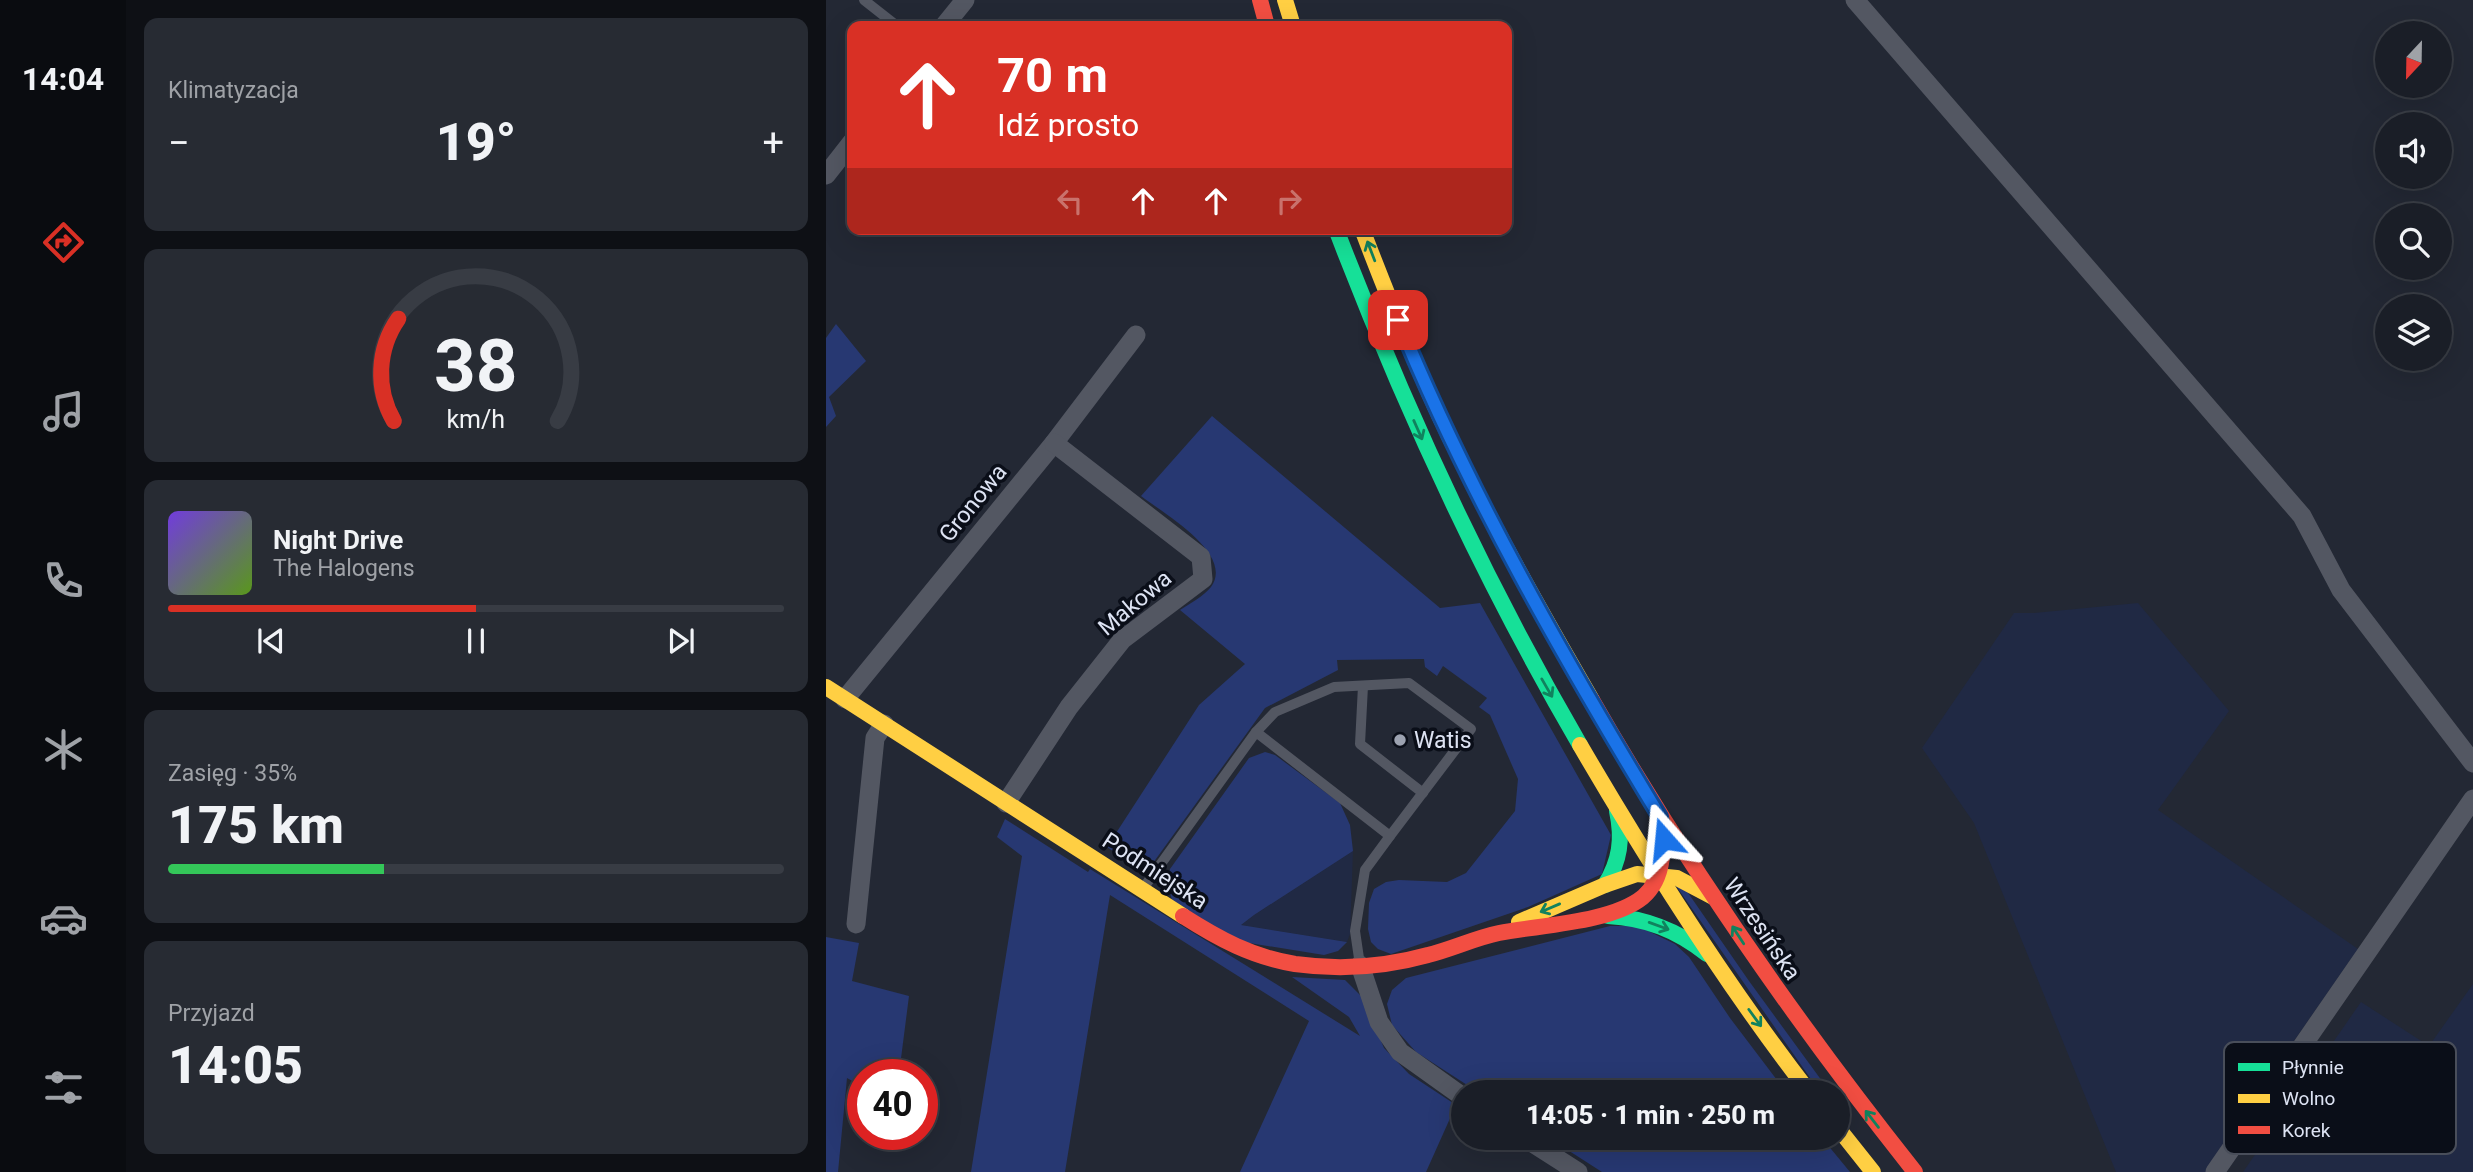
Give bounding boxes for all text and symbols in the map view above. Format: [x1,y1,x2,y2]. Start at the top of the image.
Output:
north arrow [2375,21,2452,98]
map controls [2375,21,2452,371]
text: 70 m [997,47,1108,104]
icon: ahead [882,49,973,140]
text: 14:04 [22,60,104,98]
text: Klimatyzacja [168,77,299,104]
text: Idź prosto [997,106,1139,144]
text: 19° [436,112,516,173]
button: sound [2375,112,2452,189]
text: − [168,121,190,165]
text: + [762,121,784,165]
icon: left [1051,182,1089,220]
icon: ahead [1124,182,1162,220]
icon: ahead [1197,182,1235,220]
icon: right [1270,182,1308,220]
button: search [2375,203,2452,280]
icon: directions [39,218,88,267]
one-way arrow [1363,240,1376,262]
pin [1368,290,1428,350]
button: layers [2375,294,2452,371]
icon: arrive [1379,301,1417,339]
text: 38 [434,324,518,410]
icon: music [39,387,88,436]
text: km/h [447,405,505,434]
one-way arrow [1412,418,1425,440]
street label: Gronowa [934,459,1012,547]
text: Night Drive [273,525,403,555]
text: The Halogens [273,555,415,582]
icon: phone [39,556,88,605]
street label: Makowa [1093,565,1177,641]
icon: previous [252,622,290,660]
icon: pause [457,622,495,660]
icon: next [662,622,700,660]
one-way arrow [1540,677,1554,697]
icon: climate [39,725,88,774]
place label: Watis [1414,727,1472,754]
marker: Watis [1392,732,1408,748]
text: Zasięg · 35% [168,760,297,787]
text: 175 km [168,795,344,856]
position arrow [1627,802,1701,876]
street label: Podmiejska [1097,827,1213,915]
street label: Wrzesińska [1718,873,1806,985]
icon: car [39,894,88,943]
one-way arrow [1540,902,1561,915]
one-way arrow [1648,920,1670,933]
one-way arrow [1731,926,1745,945]
text: Przyjazd [168,1000,255,1027]
one-way arrow [1748,1008,1763,1027]
text: 14:05 [168,1035,303,1096]
legend [2224,1042,2456,1154]
text: Płynnie [2282,1056,2344,1079]
speed limit sign: 40 [847,1059,938,1150]
icon: filters [39,1063,88,1112]
text: Wolno [2282,1087,2335,1110]
text: 14:05 · 1 min · 250 m [1526,1100,1775,1130]
one-way arrow [1865,1110,1880,1129]
text: Korek [2282,1119,2331,1142]

